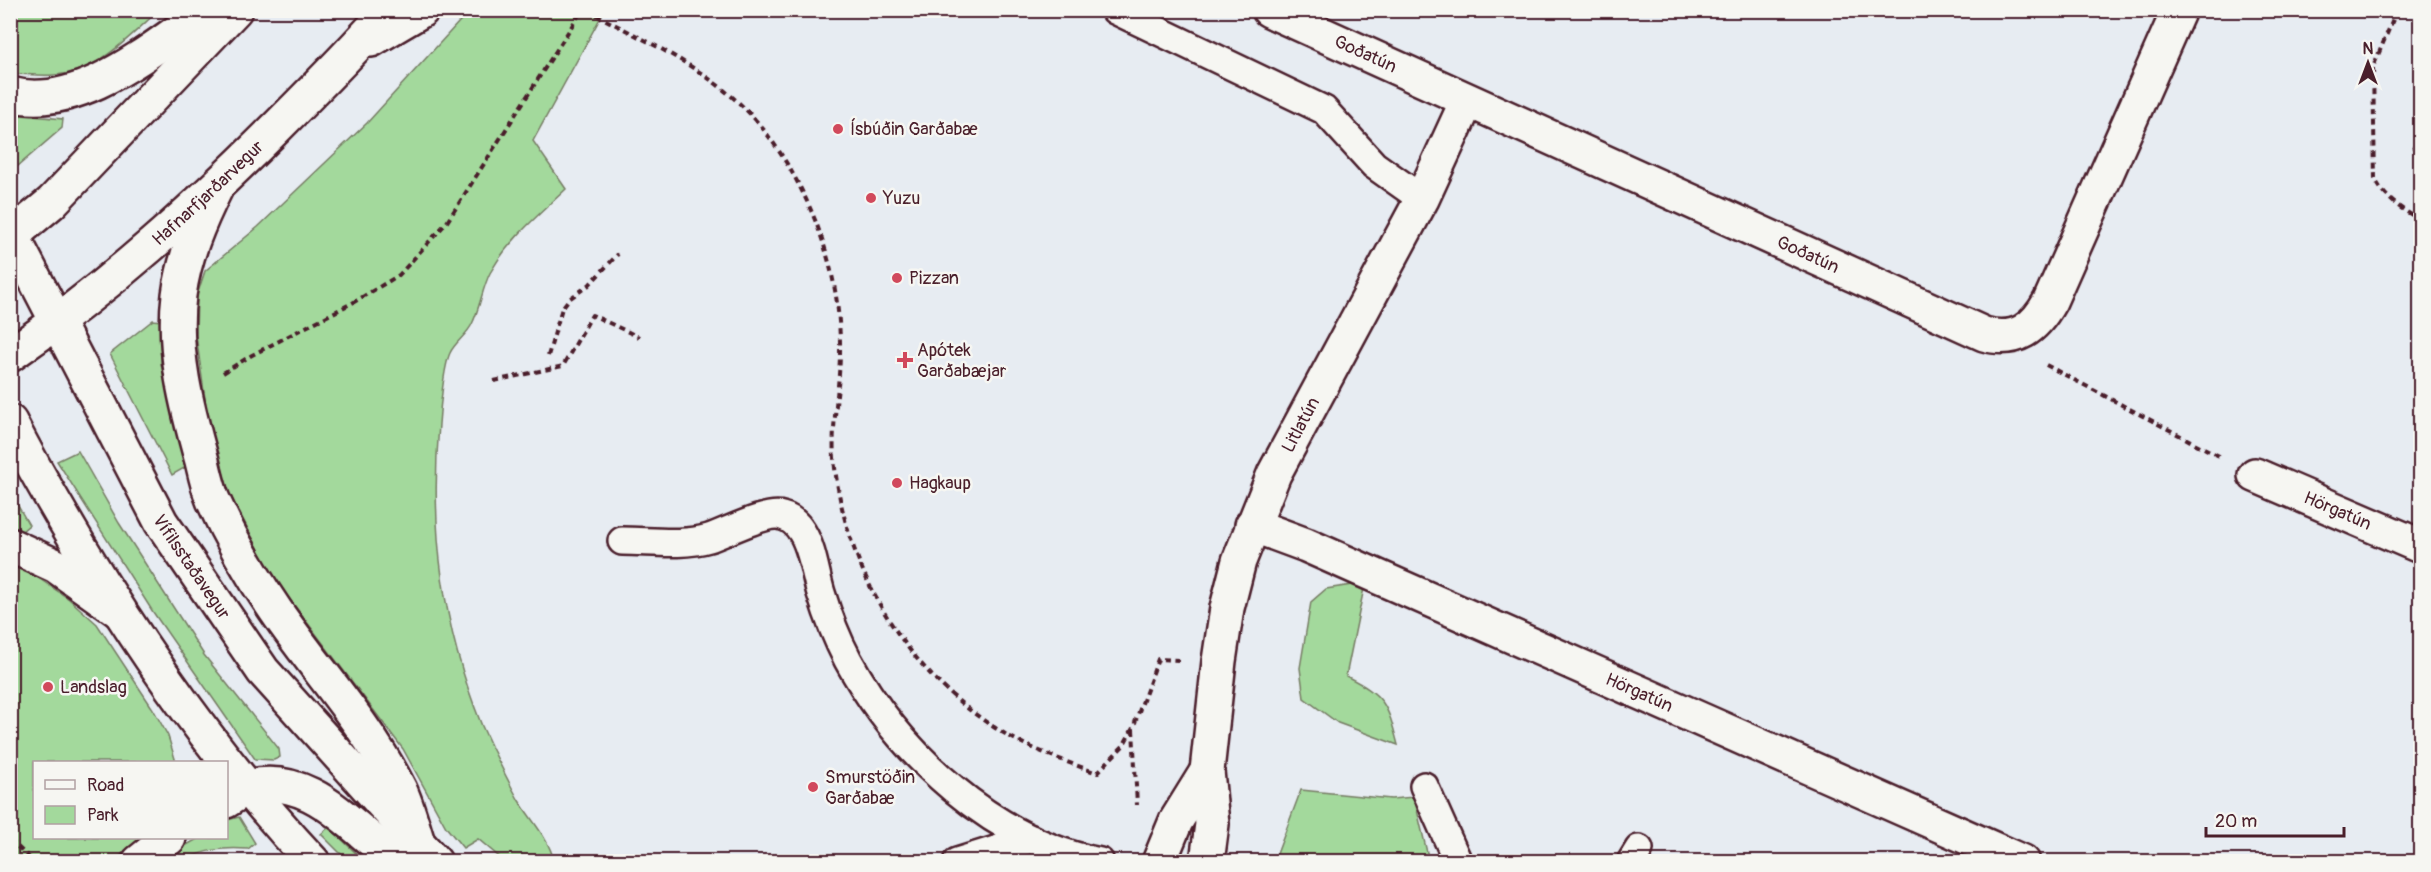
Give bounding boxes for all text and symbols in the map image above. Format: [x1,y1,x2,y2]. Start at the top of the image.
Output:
street label: Goðatún [1330,30,1400,78]
north arrow [2338,33,2398,93]
text: N [2363,39,2374,59]
place label: Ísbúðin Garðabæ [850,118,979,141]
marker: Ísbúðin Garðabæ [831,122,845,136]
street label: Hafnarfjarðarvegur [147,135,269,251]
place label: Yuzu [882,187,920,210]
marker: Yuzu [864,191,878,205]
street label: Goðatún [1773,231,1843,279]
place label: Pizzan [909,267,959,290]
marker: Pizzan [890,271,904,285]
place label: Apótek Garðabæjar [917,339,1007,383]
marker: Apótek Garðabæjar [898,353,912,367]
street label: Litlatún [1277,393,1325,457]
place label: Hagkaup [909,472,971,495]
marker: Hagkaup [890,476,904,490]
street label: Hörgatún [2300,486,2375,536]
street label: Vífilsstaðavegur [147,511,236,624]
street label: Hörgatún [1602,668,1676,718]
place label: Landslag [60,676,127,699]
marker: Landslag [41,680,55,694]
legend [33,761,228,839]
place label: Smurstöðin Garðabæ [825,766,915,810]
text: Road [87,774,124,797]
marker: Smurstöðin Garðabæ [806,780,820,794]
scale bar [2206,800,2344,838]
text: Park [87,804,119,827]
text: 20 m [2215,810,2257,833]

